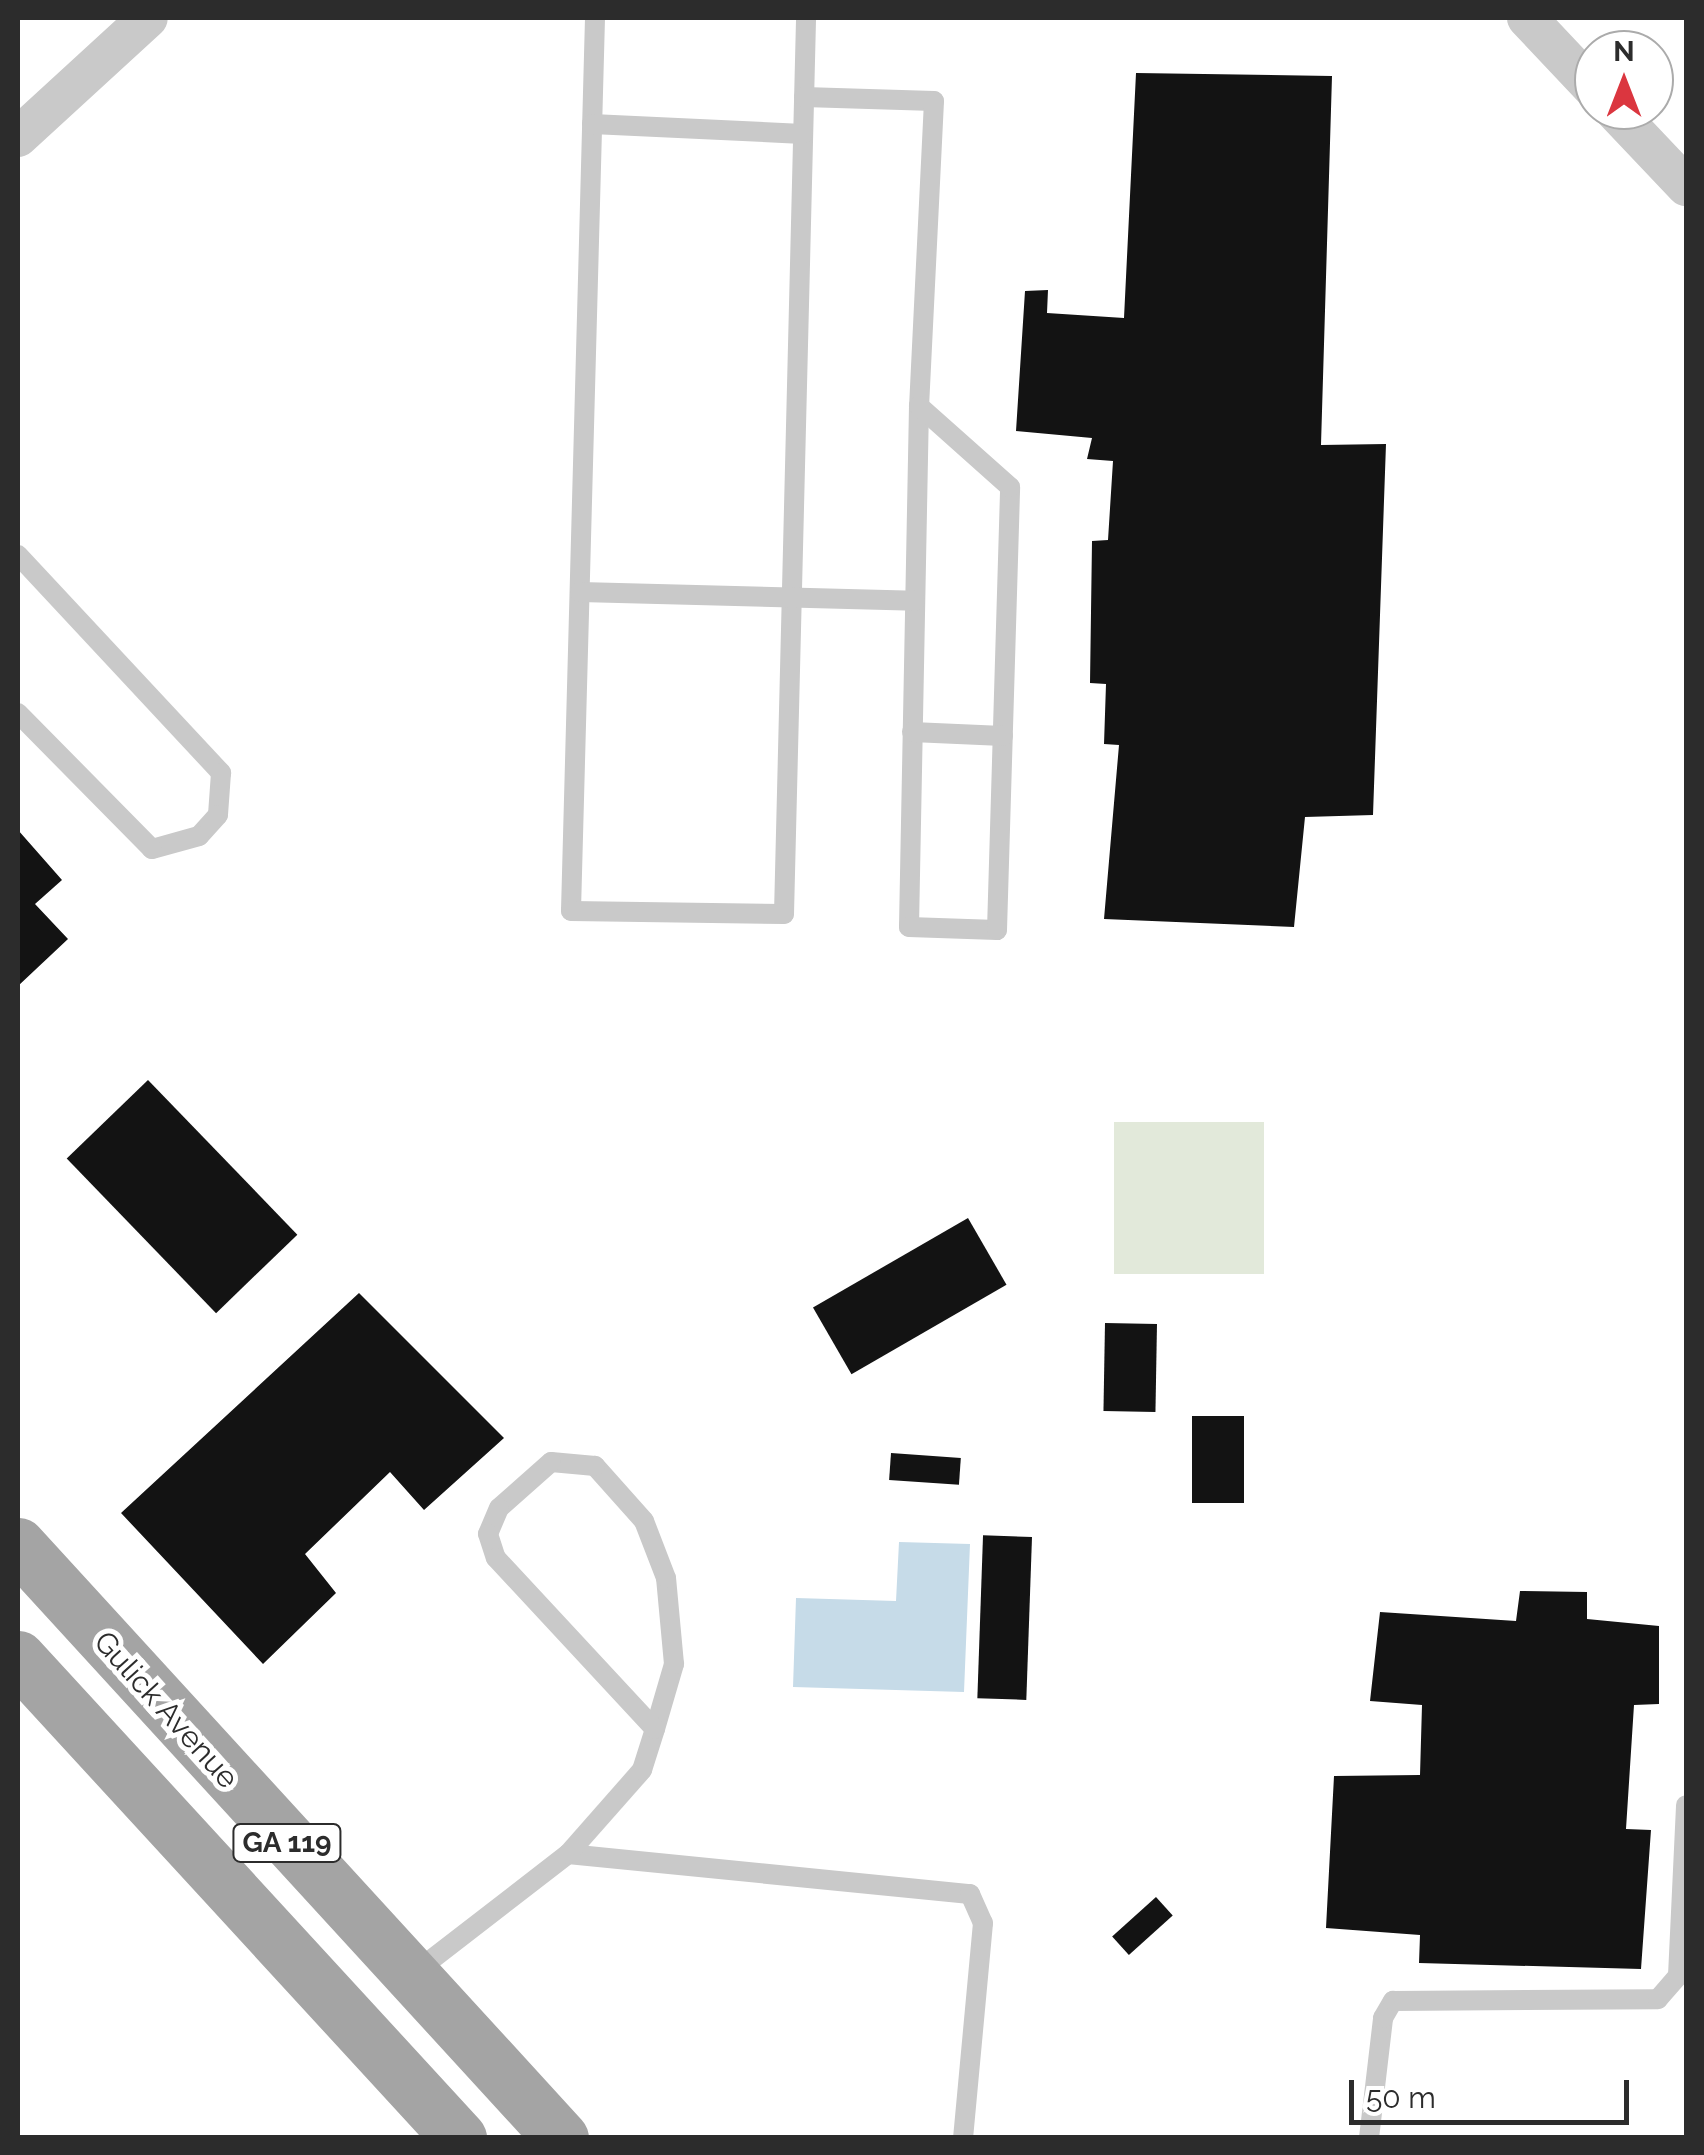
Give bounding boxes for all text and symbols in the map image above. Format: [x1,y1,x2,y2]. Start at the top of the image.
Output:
north arrow [1574,30,1674,130]
text: N [1613,35,1635,68]
street label: Gulick Avenue [86,1624,246,1796]
road number: GA 119 [232,1820,342,1866]
scale bar [1354,2060,1634,2122]
text: 50 m [1366,2080,1436,2115]

